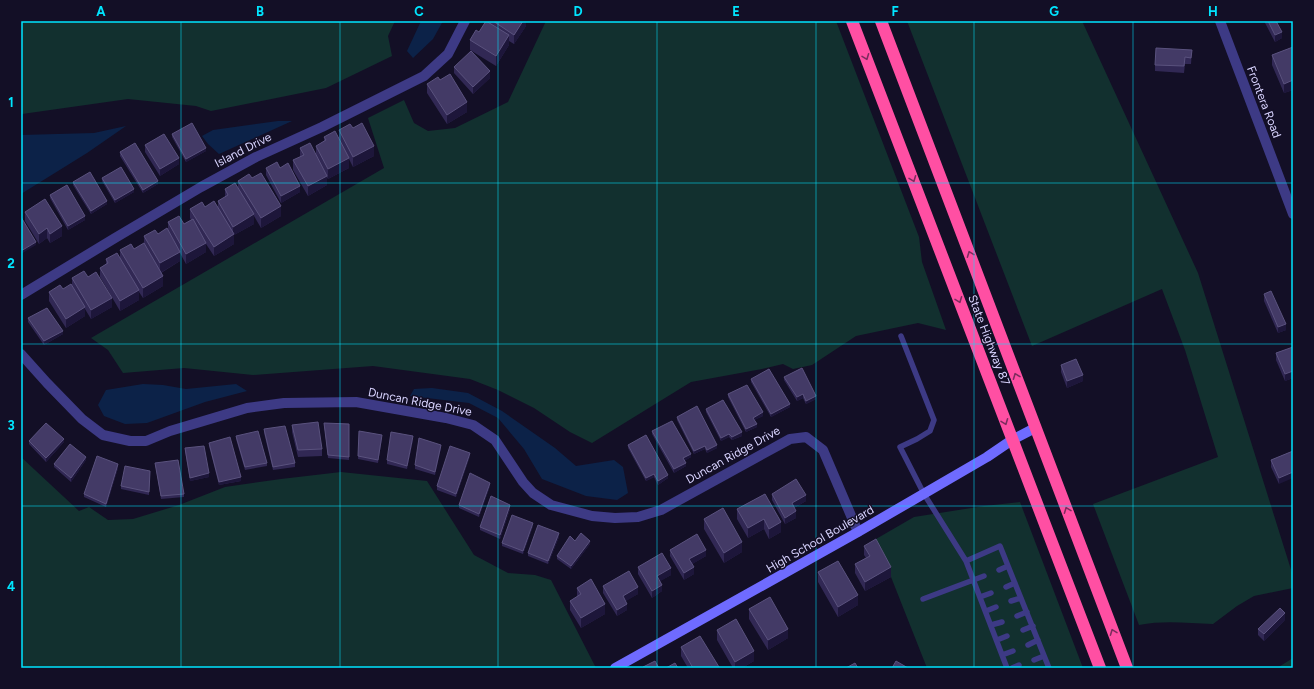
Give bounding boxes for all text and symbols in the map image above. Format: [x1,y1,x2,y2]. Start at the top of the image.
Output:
text: A [96,4,106,19]
text: B [256,4,264,19]
text: C [414,4,424,19]
text: D [573,4,583,19]
text: E [732,4,740,19]
text: F [891,4,899,19]
text: G [1049,4,1059,19]
text: H [1208,4,1218,19]
one-way arrow [862,54,870,61]
street label: Frontera Road [1244,64,1284,140]
text: 1 [8,95,14,110]
street label: Island Drive [212,129,274,170]
one-way arrow [908,175,916,182]
one-way arrow [967,250,975,257]
text: 2 [7,256,15,271]
street label: State Highway 87 [965,293,1013,388]
one-way arrow [955,297,963,304]
one-way arrow [1012,372,1020,379]
street label: Duncan Ridge Drive [367,385,474,419]
text: 3 [7,418,15,433]
one-way arrow [1000,418,1009,425]
street label: Duncan Ridge Drive [683,423,783,487]
street label: High School Boulevard [764,502,876,576]
one-way arrow [1063,507,1071,514]
text: 4 [7,579,15,594]
one-way arrow [1110,628,1118,635]

